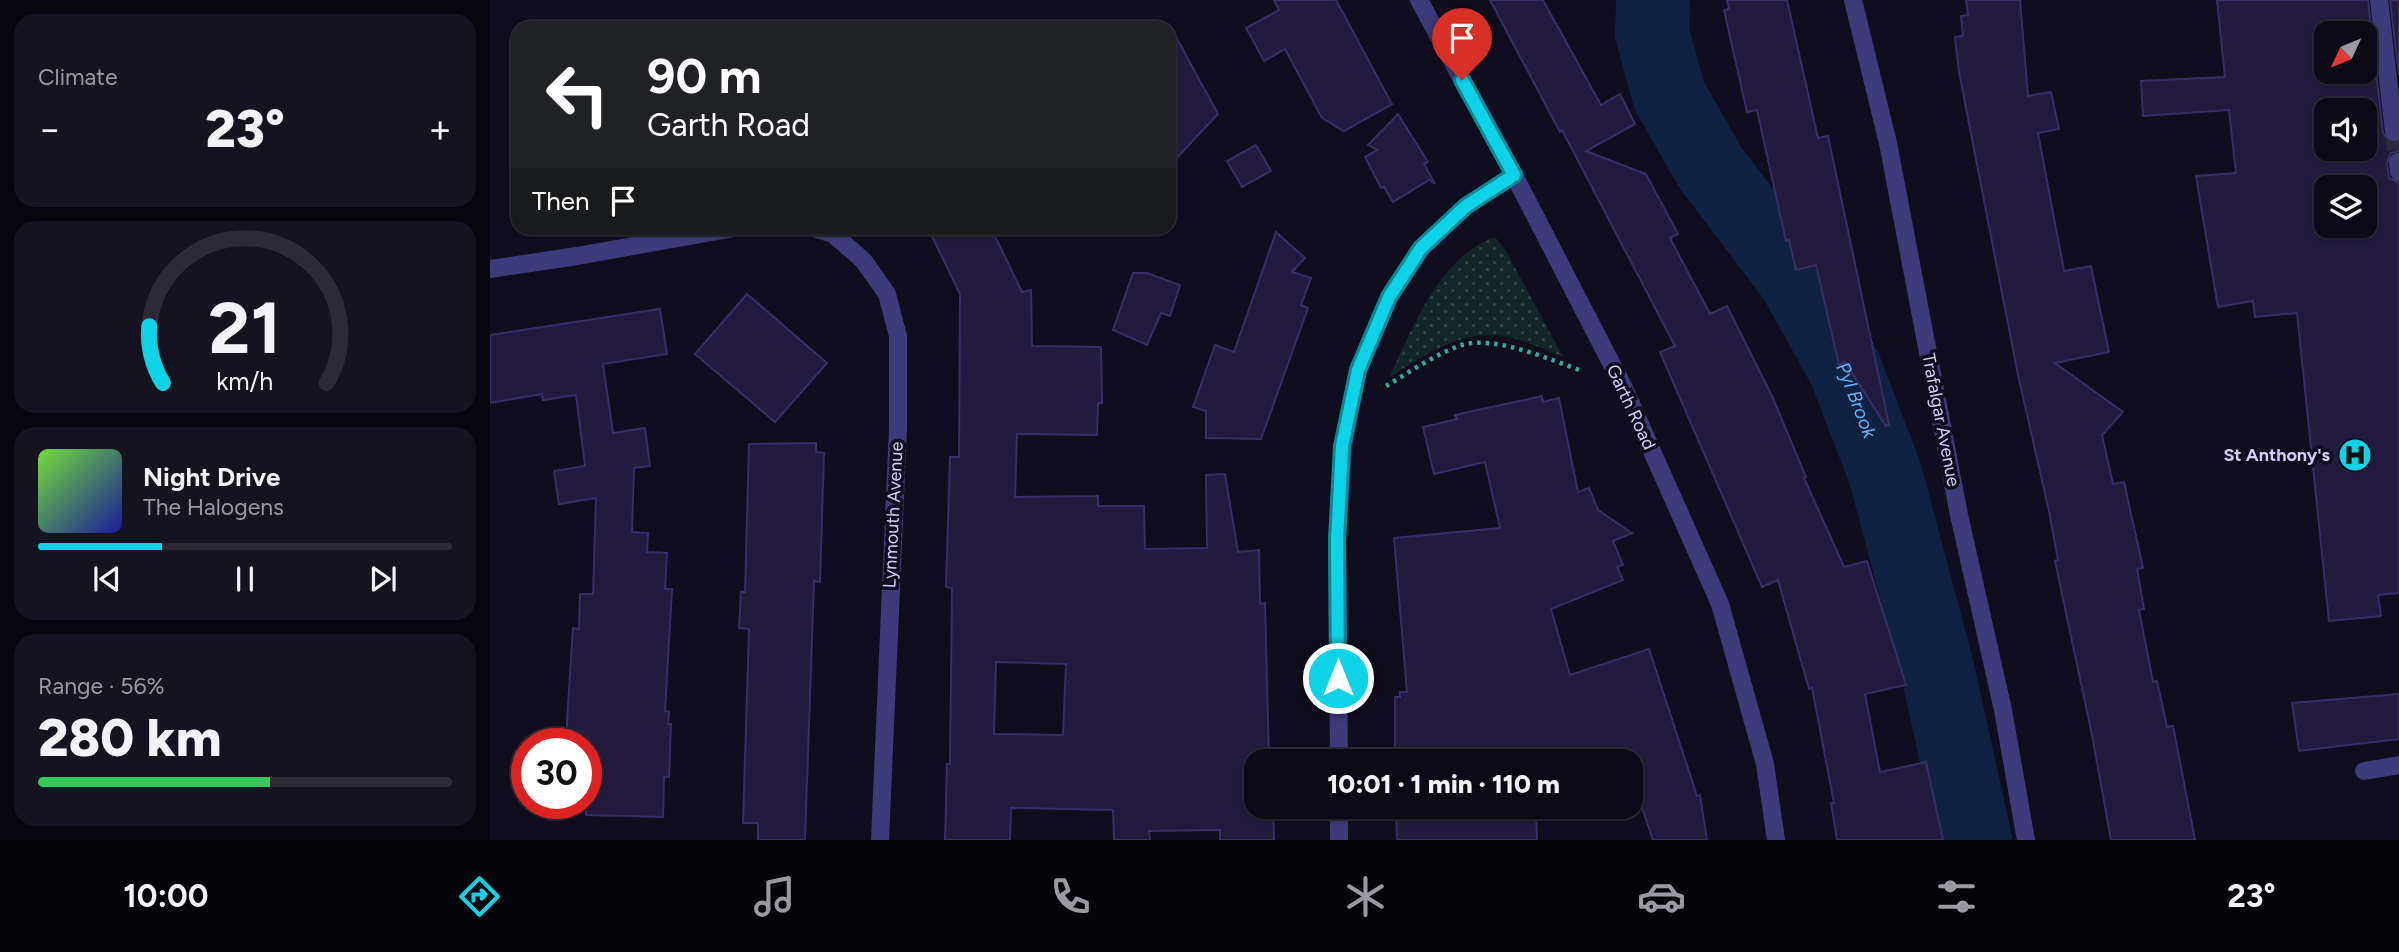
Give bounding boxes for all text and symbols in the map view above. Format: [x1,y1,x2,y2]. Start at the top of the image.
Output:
pin [1432,8,1492,80]
icon: arrive [1443,19,1481,57]
north arrow [2314,21,2376,84]
map controls [2314,21,2377,238]
text: 90 m [647,46,762,105]
icon: left [532,49,623,140]
text: Climate [38,63,117,91]
text: 23° [205,98,285,160]
button: sound [2314,98,2377,161]
text: − [38,106,62,152]
text: + [428,106,452,152]
text: Garth Road [647,106,810,144]
button: layers [2314,175,2377,238]
icon: arrive [604,182,642,220]
text: Then [532,185,590,217]
text: 21 [209,284,281,371]
street label: Trafalgar Avenue [1917,352,1965,489]
water label: Pyl Brook [1831,358,1882,442]
street label: Garth Road [1602,361,1660,453]
text: km/h [216,366,274,396]
hospital icon: St Anthony's [2336,436,2374,474]
street label: Lynmouth Avenue [878,441,908,589]
place label: St Anthony's [2223,444,2331,466]
text: Night Drive [143,461,280,493]
text: The Halogens [143,493,284,521]
icon: previous [88,560,126,598]
icon: pause [226,560,264,598]
icon: next [364,560,402,598]
position arrow [1301,641,1375,715]
text: Range · 56% [38,672,165,700]
text: 280 km [38,707,221,769]
speed limit sign: 30 [511,728,602,819]
text: 10:01 · 1 min · 110 m [1327,768,1560,800]
icon: directions [455,872,504,921]
icon: music [750,872,799,921]
icon: phone [1046,872,1095,921]
icon: climate [1341,872,1390,921]
icon: car [1637,872,1686,921]
icon: filters [1932,872,1981,921]
text: 10:00 [123,877,209,915]
text: 23° [2227,877,2276,915]

